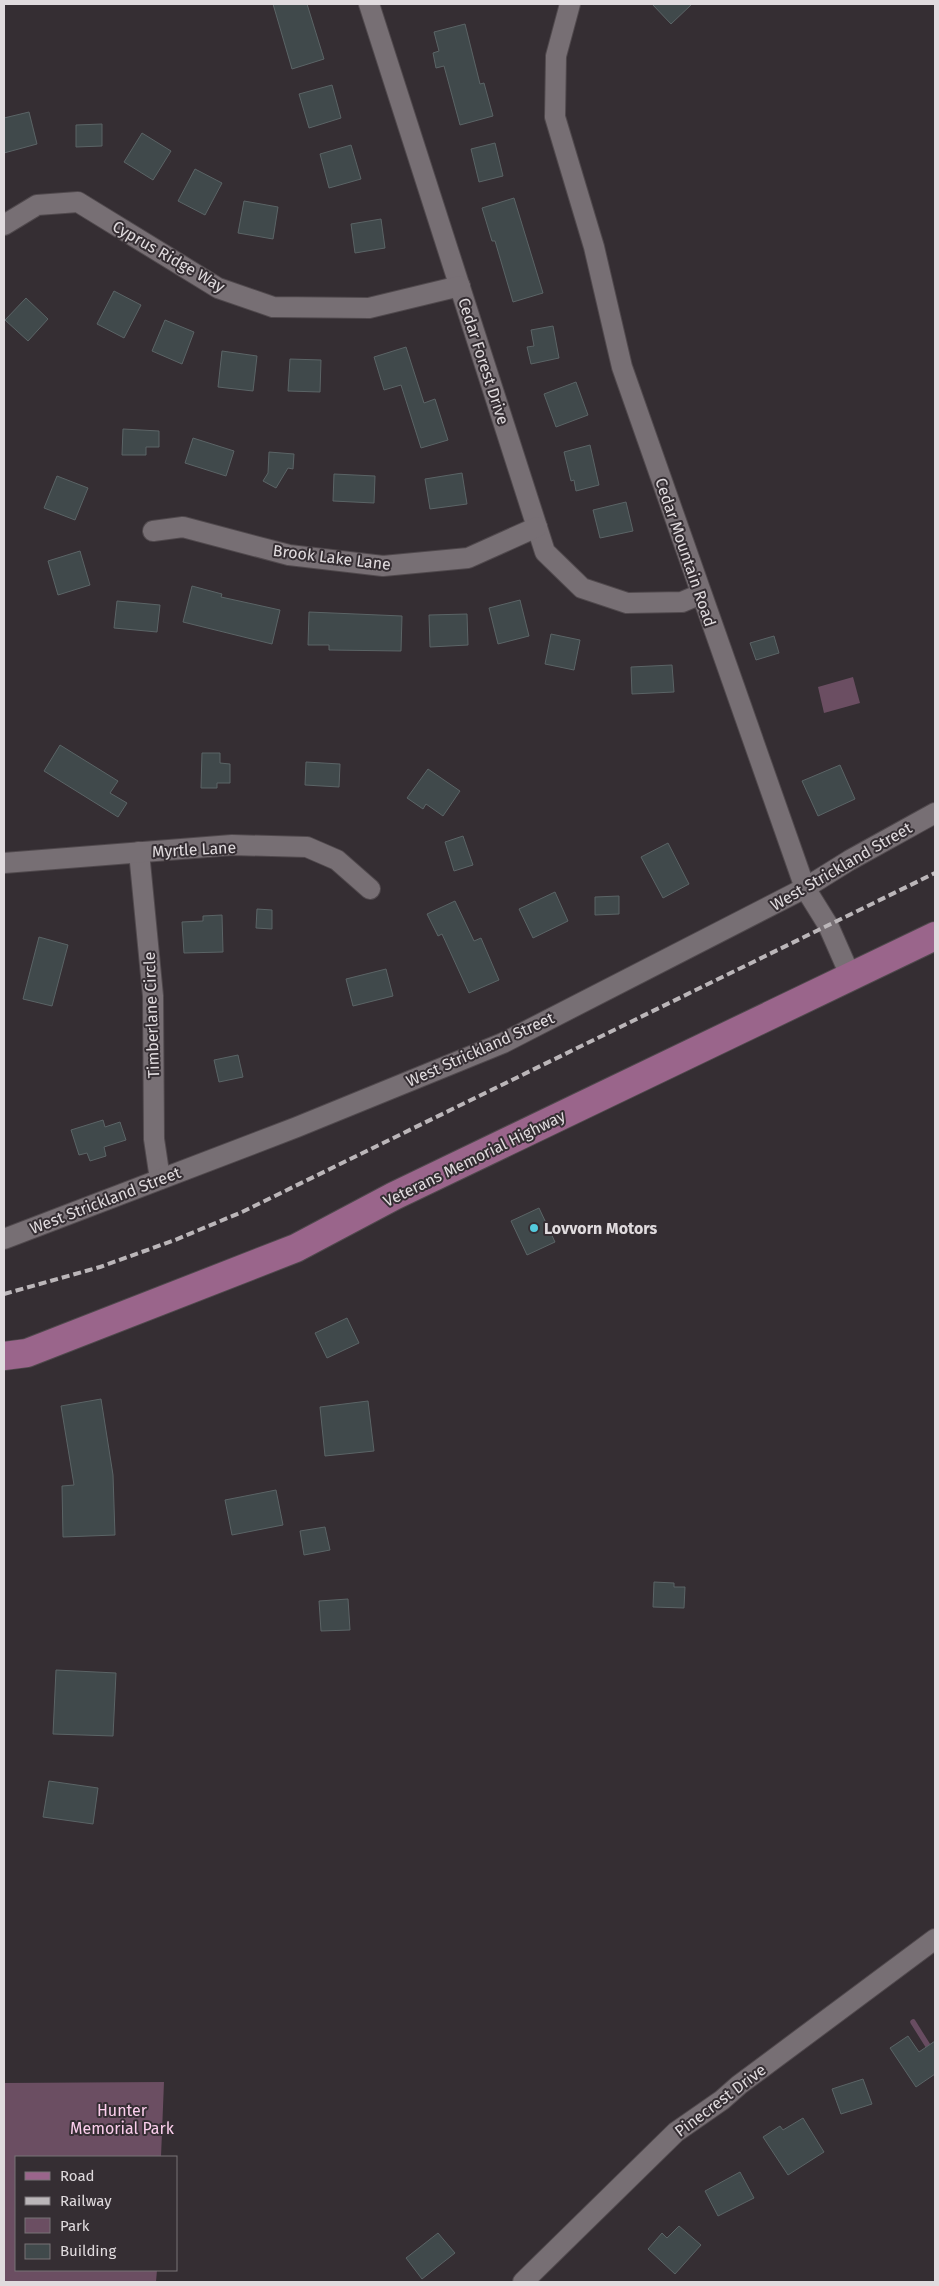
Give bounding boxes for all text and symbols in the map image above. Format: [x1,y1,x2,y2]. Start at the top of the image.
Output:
street label: Cyprus Ridge Way [109,217,228,296]
street label: Cedar Forest Drive [454,295,513,427]
street label: Cedar Mountain Road [651,475,720,629]
street label: Brook Lake Lane [272,541,392,574]
street label: West Strickland Street [767,818,916,915]
street label: Myrtle Lane [151,838,237,861]
street label: Timberlane Circle [140,951,163,1079]
street label: West Strickland Street [403,1008,557,1091]
street label: Veterans Memorial Highway [380,1106,568,1211]
street label: West Strickland Street [27,1163,184,1238]
place label: Lovvorn Motors [544,1219,657,1238]
marker: Lovvorn Motors [528,1222,540,1234]
street label: Pinecrest Drive [671,2060,770,2141]
park label: Hunter Memorial Park [70,2101,175,2138]
legend [15,2156,178,2271]
text: Road [60,2167,95,2185]
text: Railway [60,2192,112,2210]
text: Park [60,2217,90,2235]
text: Building [60,2242,116,2260]

